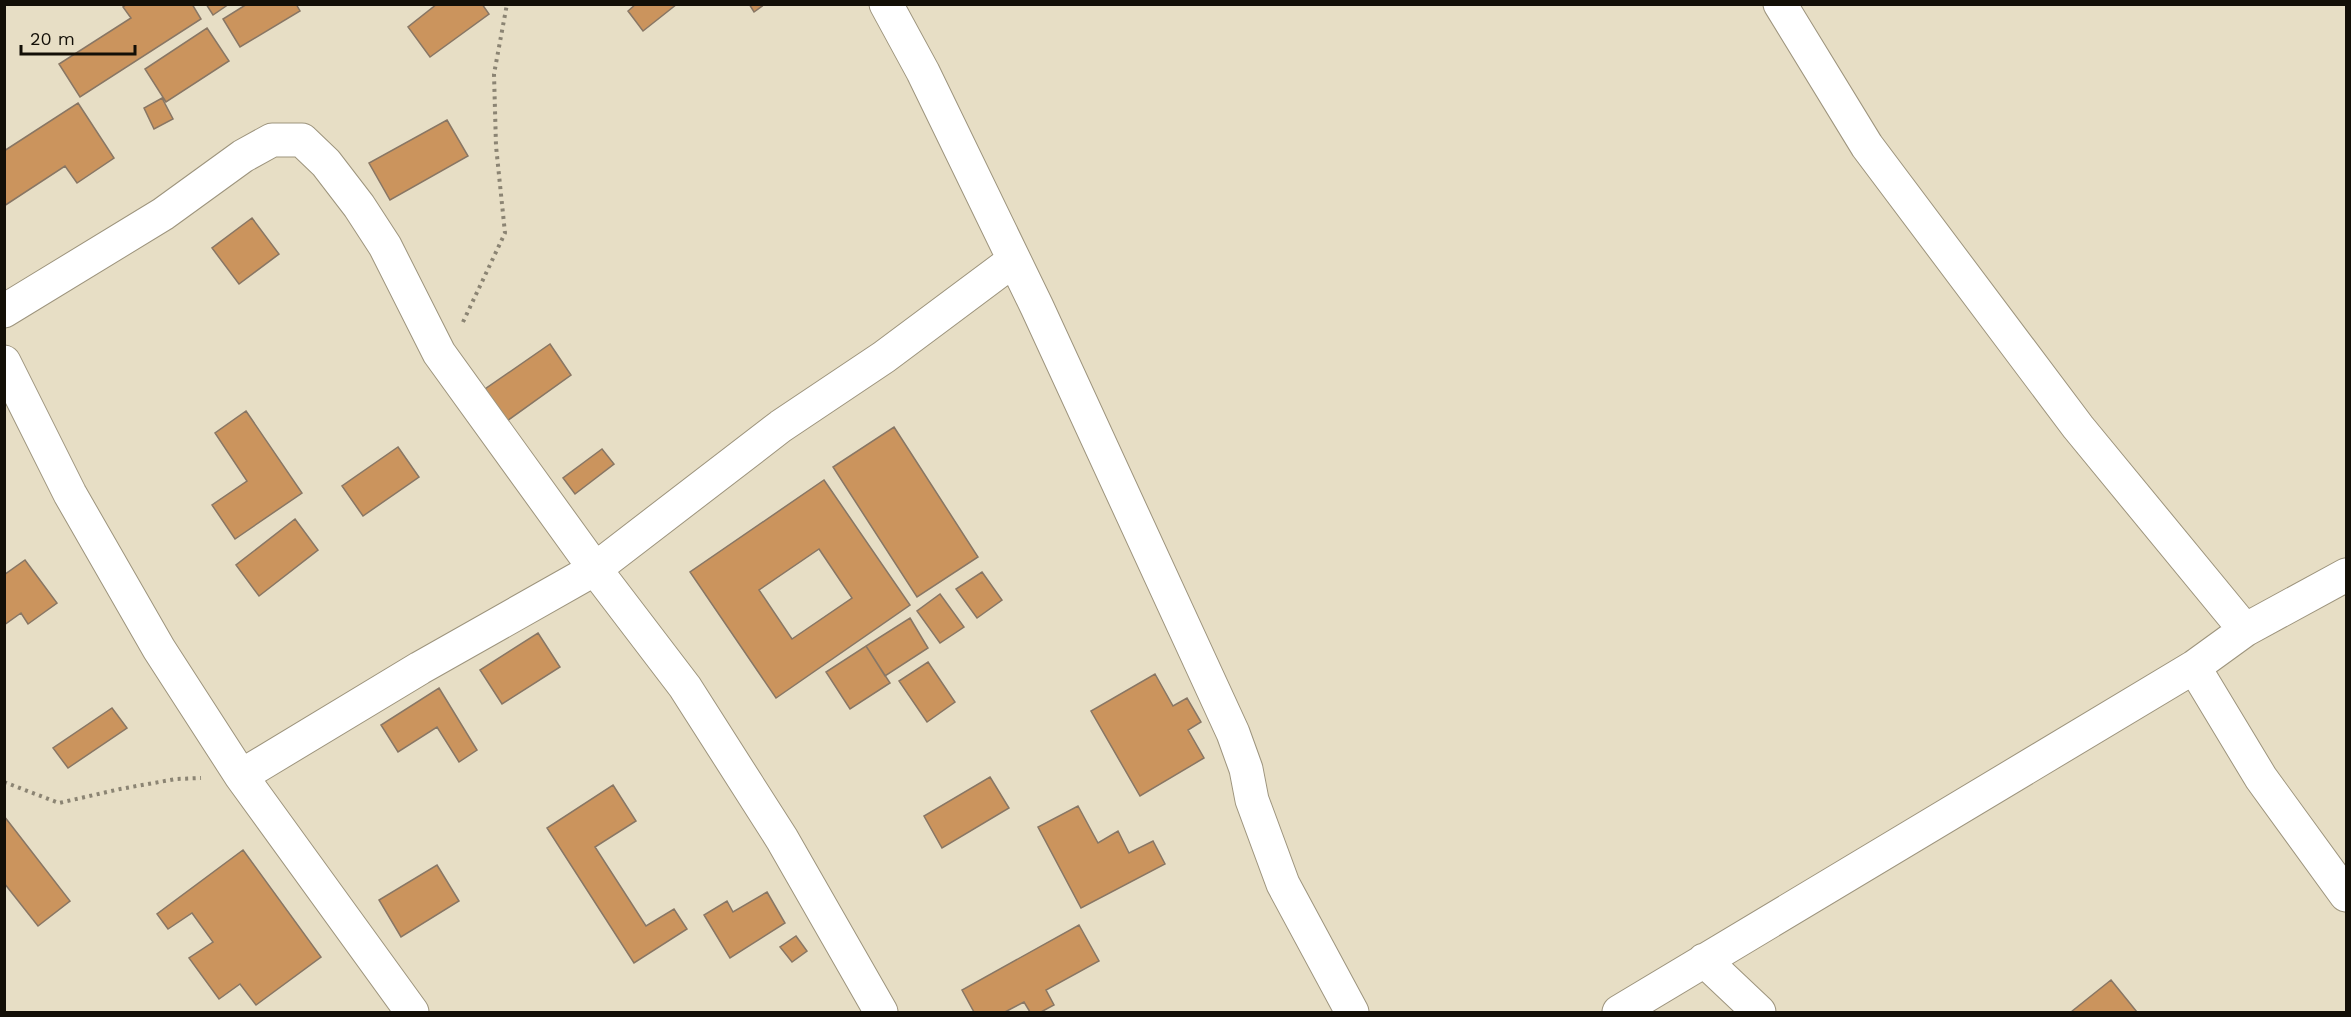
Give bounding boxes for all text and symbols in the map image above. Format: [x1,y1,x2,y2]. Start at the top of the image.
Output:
scale bar [21,18,135,56]
text: 20 m [30,28,75,49]

